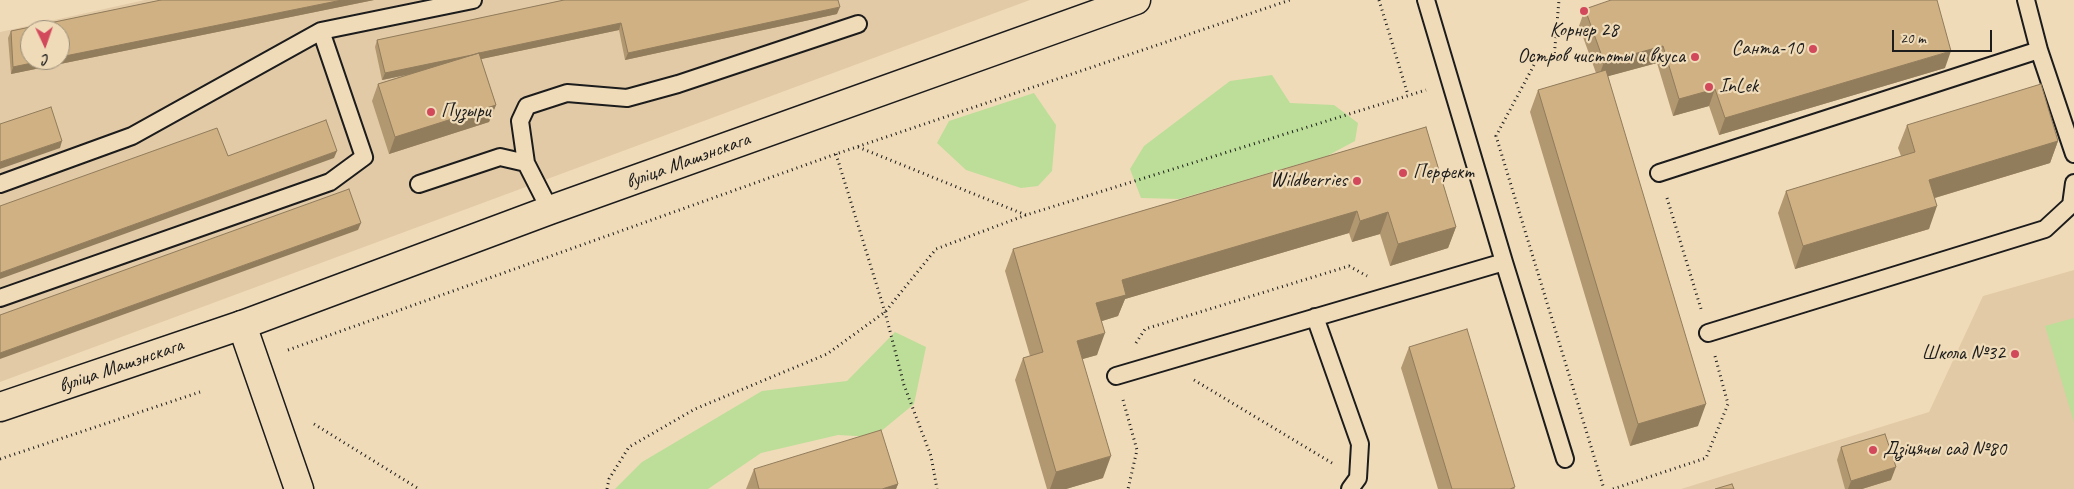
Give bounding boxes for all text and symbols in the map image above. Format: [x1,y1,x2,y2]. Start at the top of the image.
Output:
marker: Корнер 28 [1578,5,1590,17]
place label: Корнер 28 [1550,19,1618,43]
north arrow [20,20,70,70]
scale bar [1894,20,1994,52]
text: 20 m [1900,29,1926,48]
place label: Санта-10 [1732,37,1803,61]
marker: Санта-10 [1807,43,1819,55]
place label: Остров чистоты и вкуса [1518,45,1685,69]
text: С [42,51,50,68]
marker: Остров чистоты и вкуса [1689,51,1701,63]
place label: InLek [1719,75,1758,99]
marker: InLek [1703,81,1715,93]
place label: Пузыри [441,100,491,124]
marker: Пузыри [425,106,437,118]
street label: вуліца Машэнскага [623,127,753,195]
place label: Перфект [1413,161,1473,185]
marker: Перфект [1397,167,1409,179]
place label: Wildberries [1270,169,1347,193]
marker: Wildberries [1351,175,1363,187]
street label: вуліца Машэнскага [56,333,186,399]
place label: Школа №32 [1922,342,2005,366]
marker: Школа №32 [2009,348,2021,360]
place label: Дзіцячы сад №80 [1883,438,2006,462]
marker: Дзіцячы сад №80 [1867,444,1879,456]

